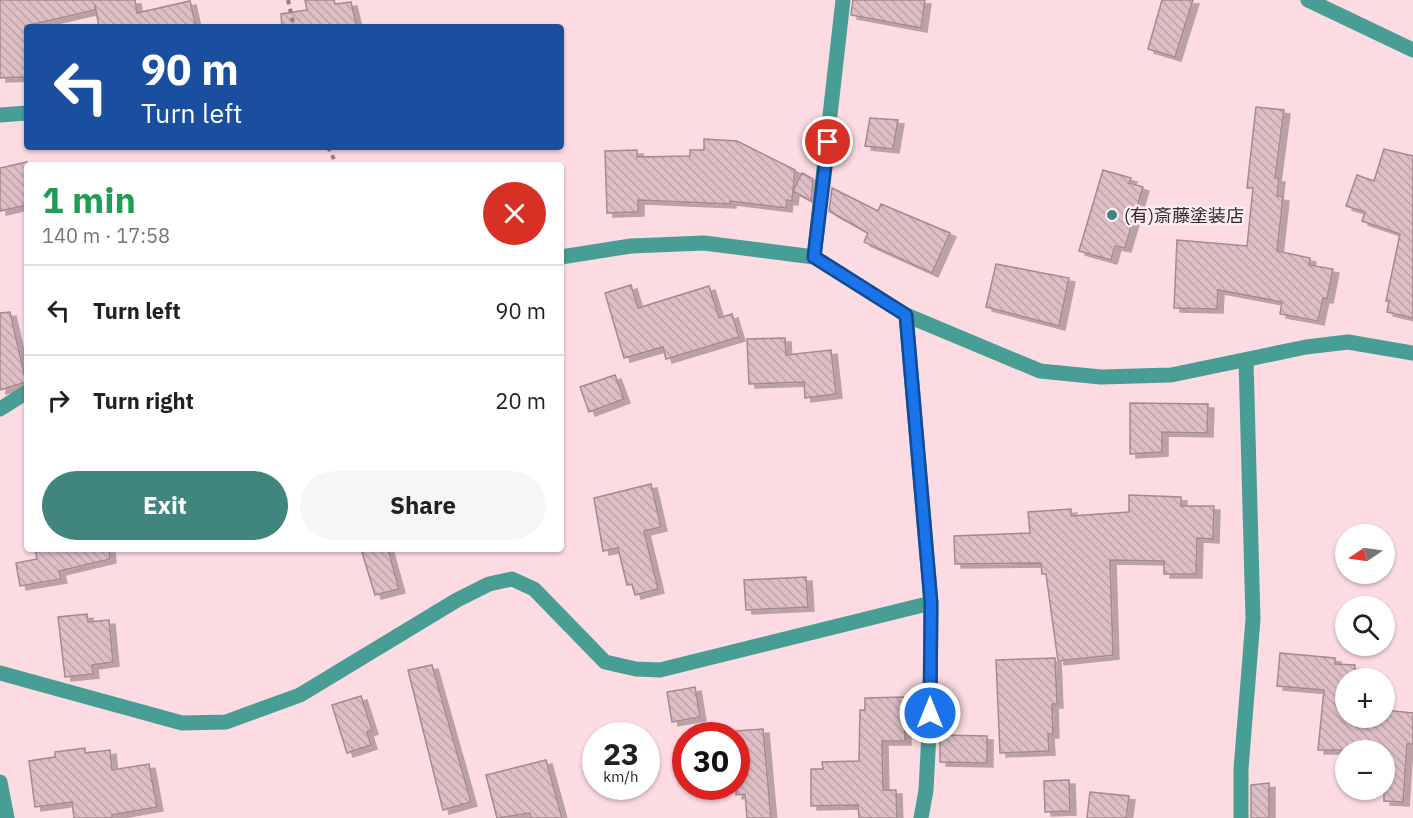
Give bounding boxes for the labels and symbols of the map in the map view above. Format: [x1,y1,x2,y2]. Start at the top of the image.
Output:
pin [802,116,853,167]
place label: (有)斎藤塗装店 [1124,204,1244,227]
marker: (有)斎藤塗装店 [1105,208,1119,222]
north arrow [1335,524,1395,584]
position arrow [898,681,962,745]
speed limit sign: 30 [672,722,750,800]

